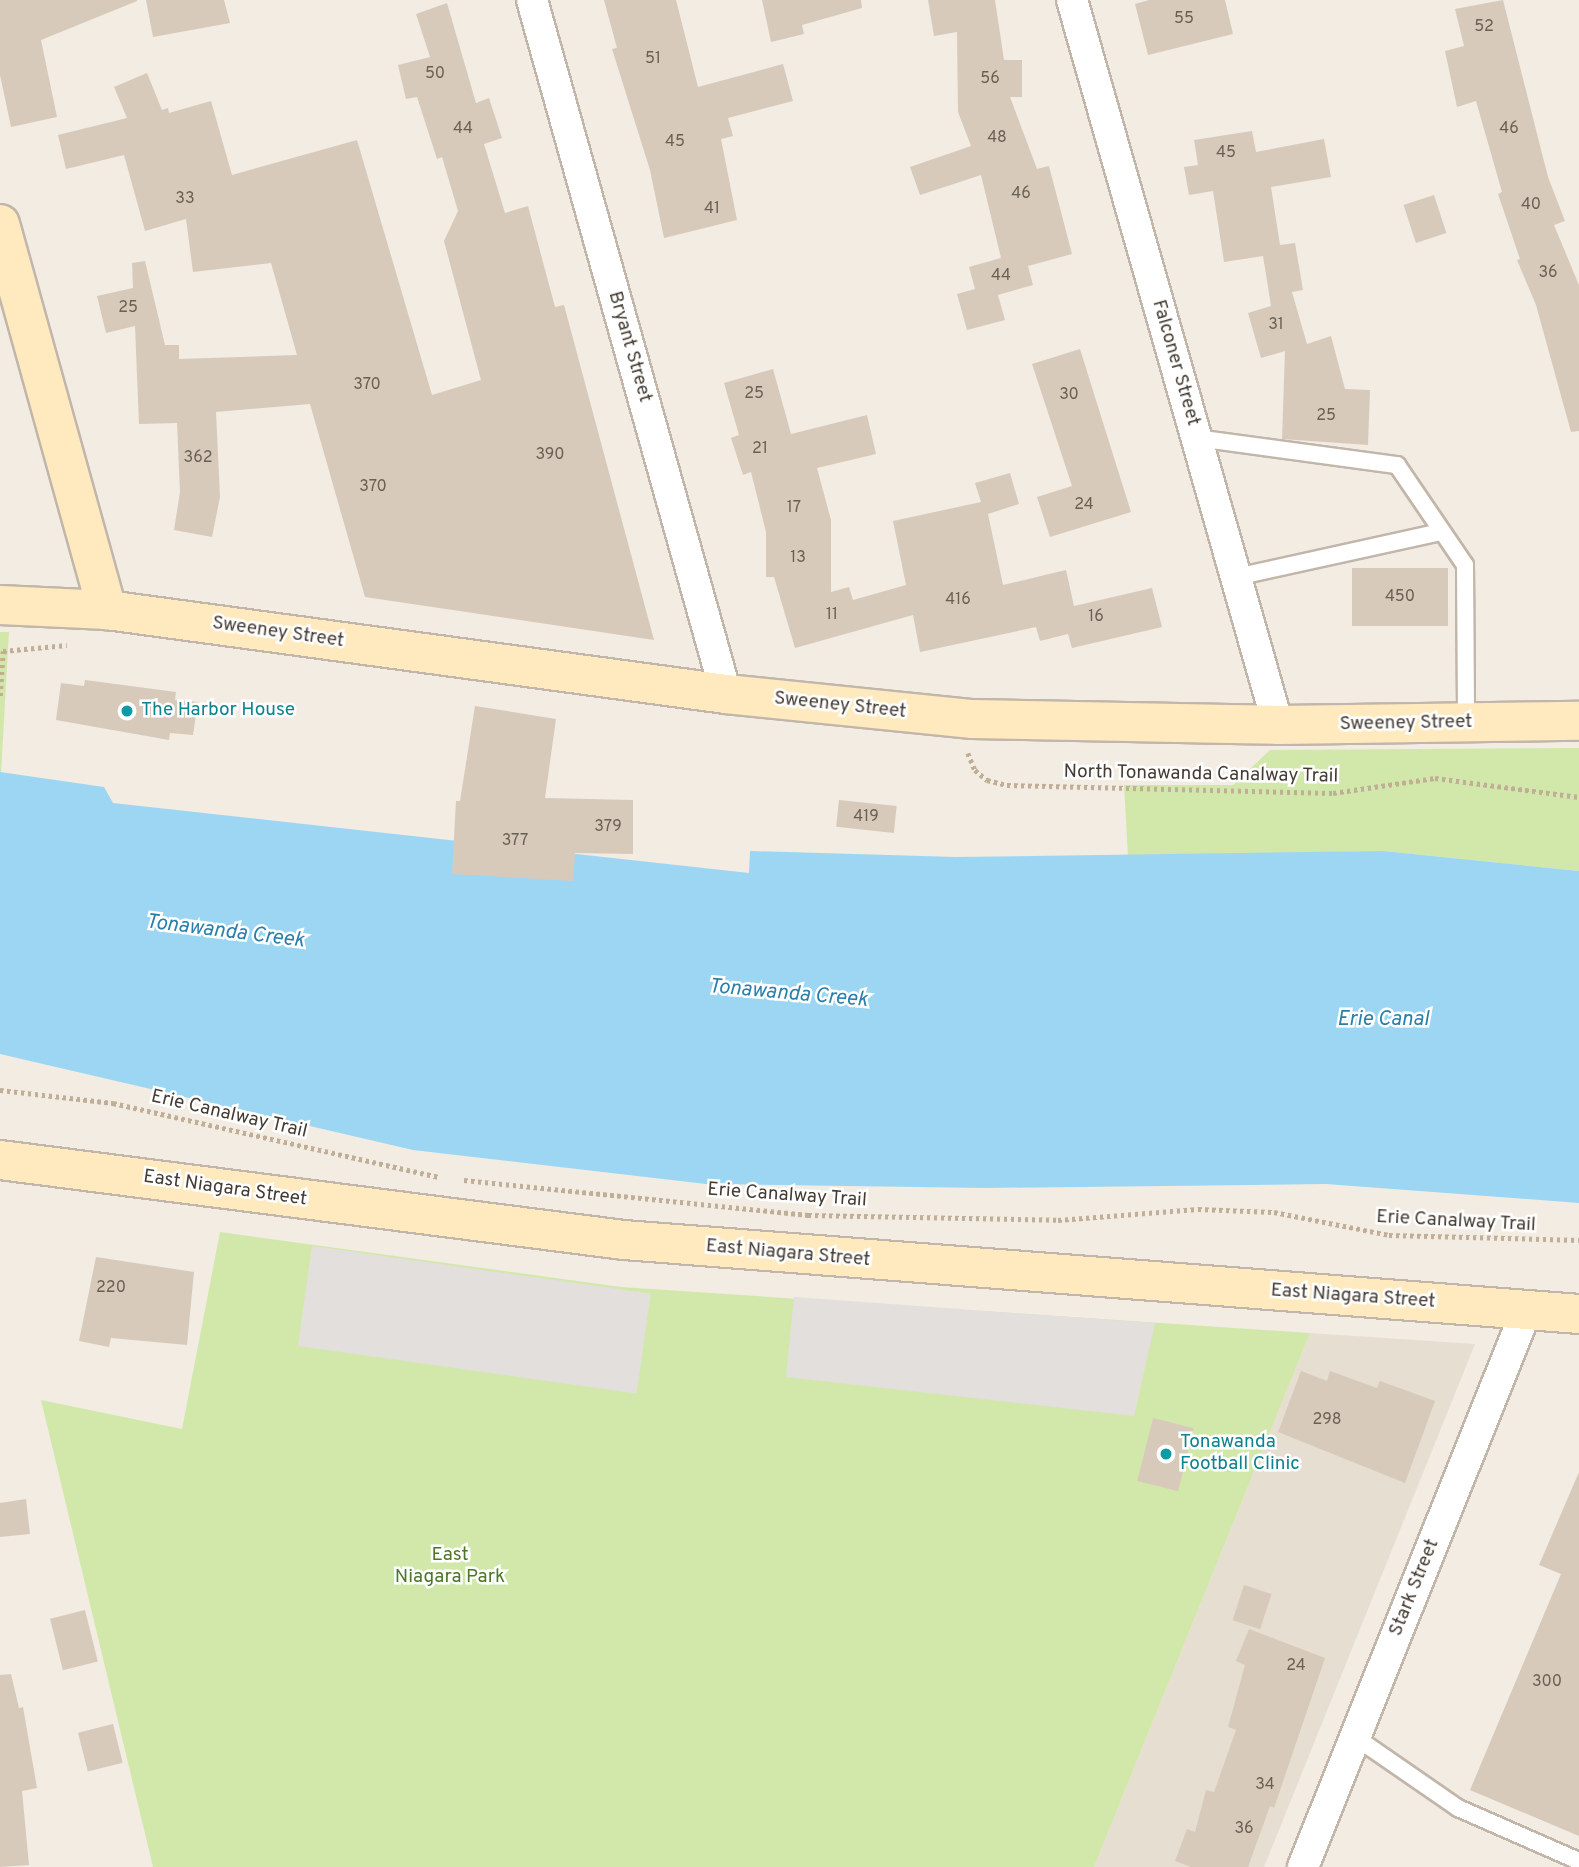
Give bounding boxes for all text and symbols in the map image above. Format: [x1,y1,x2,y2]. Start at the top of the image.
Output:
house number: 55 [1174,9,1194,29]
house number: 52 [1474,17,1494,37]
house number: 51 [645,49,661,69]
house number: 50 [425,64,445,84]
house number: 56 [980,69,1000,89]
house number: 44 [453,119,473,139]
house number: 46 [1499,119,1519,139]
house number: 48 [987,128,1007,148]
house number: 45 [665,132,685,152]
house number: 45 [1216,143,1236,163]
house number: 46 [1011,184,1031,204]
house number: 33 [175,189,195,209]
house number: 40 [1521,195,1541,215]
house number: 41 [704,199,720,219]
house number: 36 [1538,263,1558,283]
house number: 44 [991,266,1011,286]
street label: Bryant Street [602,289,656,405]
street label: Falconer Street [1146,297,1204,429]
house number: 25 [118,298,138,318]
house number: 31 [1268,315,1284,335]
house number: 370 [353,375,381,395]
house number: 25 [744,384,764,404]
house number: 30 [1059,385,1079,405]
house number: 25 [1316,406,1336,426]
house number: 21 [752,439,768,459]
house number: 390 [535,445,565,465]
house number: 362 [184,448,212,468]
house number: 370 [359,477,387,497]
house number: 24 [1074,495,1094,515]
house number: 17 [787,498,801,518]
house number: 13 [790,548,806,568]
house number: 450 [1385,587,1415,607]
house number: 416 [945,590,971,610]
house number: 11 [826,605,838,625]
house number: 16 [1088,607,1104,627]
street label: Sweeney Street [211,612,345,654]
street label: Sweeney Street [773,688,907,724]
place label: The Harbor House [141,700,295,722]
marker: The Harbor House [119,703,135,719]
street label: Sweeney Street [1339,711,1473,737]
street label: North Tonawanda Canalway Trail [1063,761,1339,789]
house number: 419 [853,807,879,827]
house number: 379 [594,817,622,837]
house number: 377 [502,831,528,851]
water label: Tonawanda Creek [144,910,306,954]
water label: Tonawanda Creek [707,974,869,1014]
water label: Erie Canal [1337,1007,1429,1033]
street label: Erie Canalway Trail [148,1086,310,1144]
street label: East Niagara Street [142,1166,308,1212]
street label: Erie Canalway Trail [706,1179,868,1213]
street label: Erie Canalway Trail [1375,1206,1537,1238]
street label: East Niagara Street [705,1235,871,1273]
house number: 220 [96,1278,126,1298]
street label: East Niagara Street [1270,1280,1436,1314]
house number: 298 [1312,1410,1342,1430]
place label: Tonawanda Football Clinic [1180,1432,1300,1476]
marker: Tonawanda Football Clinic [1158,1446,1174,1462]
street label: Stark Street [1385,1536,1445,1640]
park label: East Niagara Park [395,1545,505,1589]
house number: 24 [1286,1656,1306,1676]
house number: 300 [1532,1672,1562,1692]
house number: 34 [1255,1775,1275,1795]
house number: 36 [1234,1819,1254,1839]

